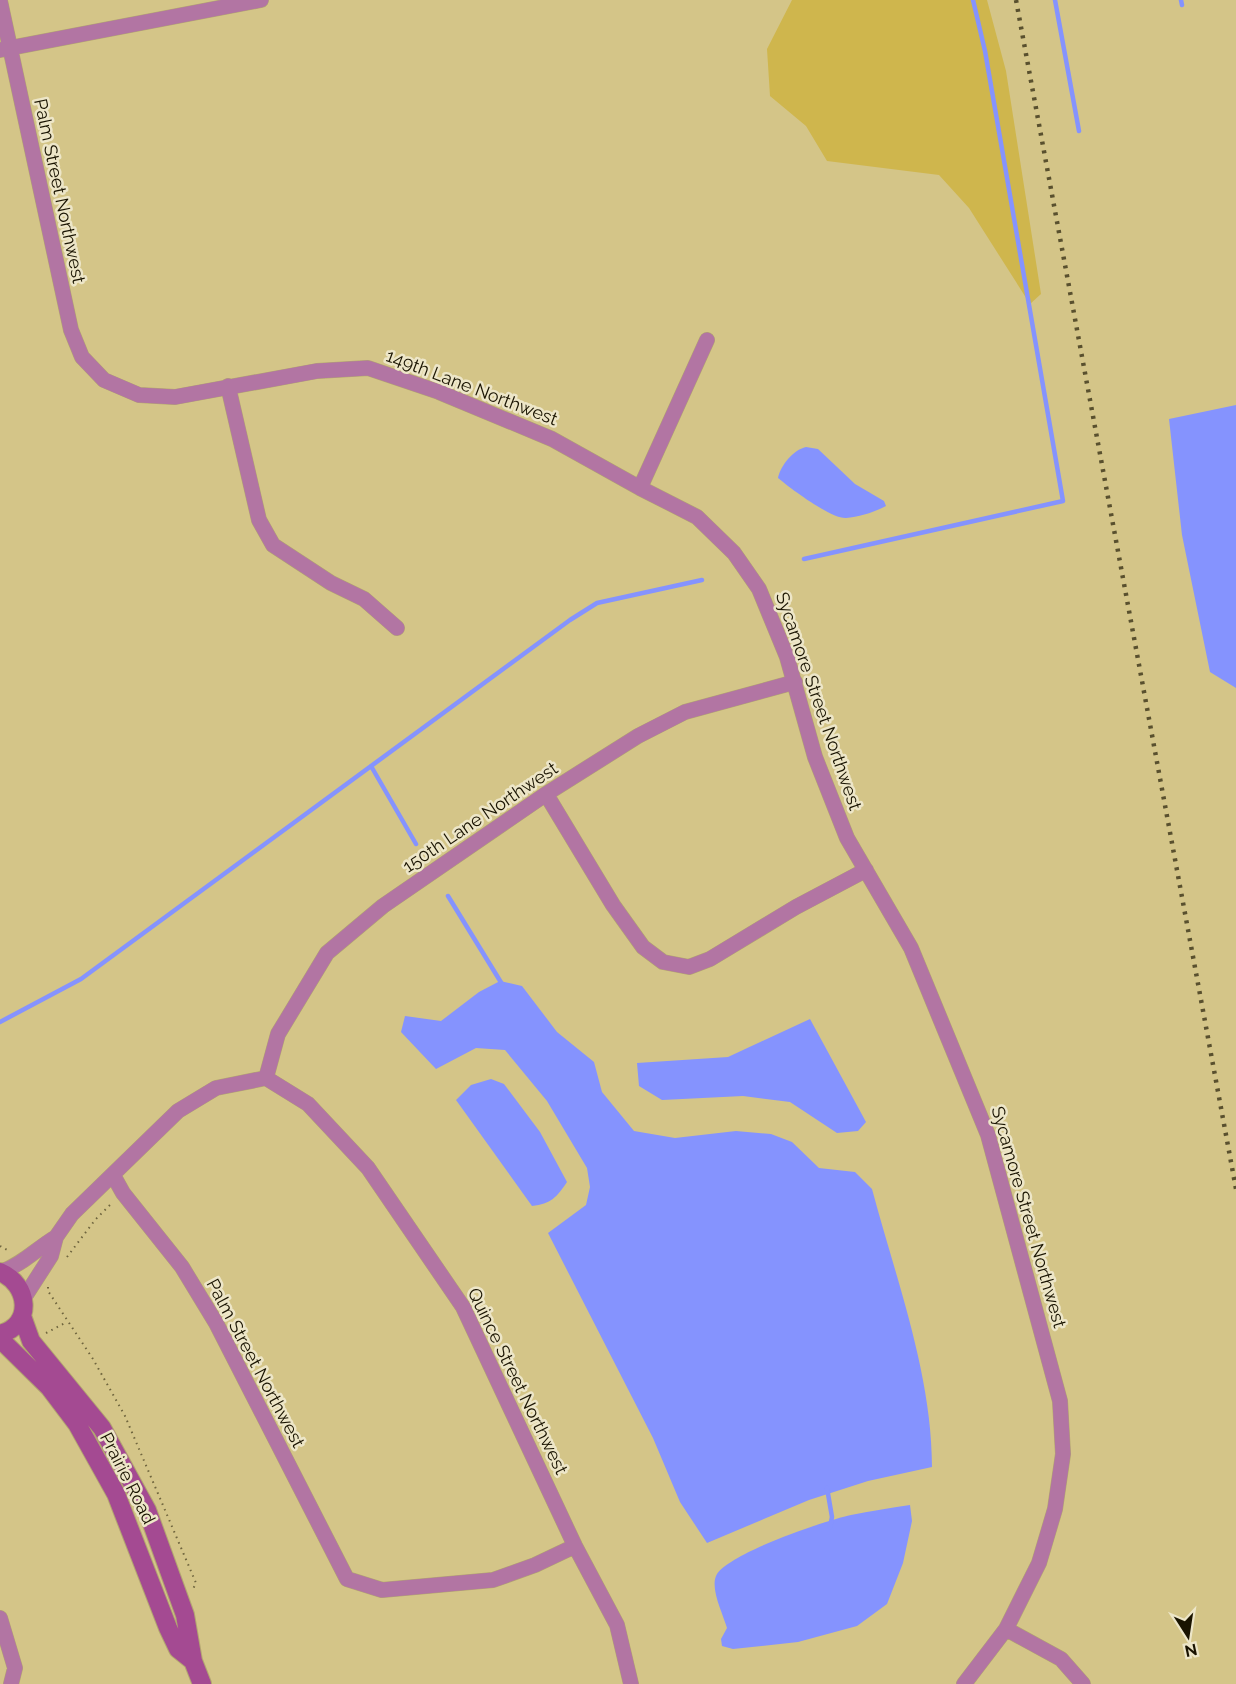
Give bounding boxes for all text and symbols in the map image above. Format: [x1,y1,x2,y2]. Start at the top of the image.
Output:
street label: Palm Street Northwest [30,97,90,285]
street label: 149th Lane Northwest [383,345,561,429]
street label: Sycamore Street Northwest [772,589,866,813]
street label: 150th Lane Northwest [399,757,561,877]
street label: Sycamore Street Northwest [987,1104,1071,1330]
street label: Palm Street Northwest [203,1275,309,1451]
street label: Quince Street Northwest [464,1284,572,1478]
street label: Prairie Road [96,1429,160,1527]
north arrow [1158,1606,1218,1666]
text: N [1183,1640,1199,1661]

